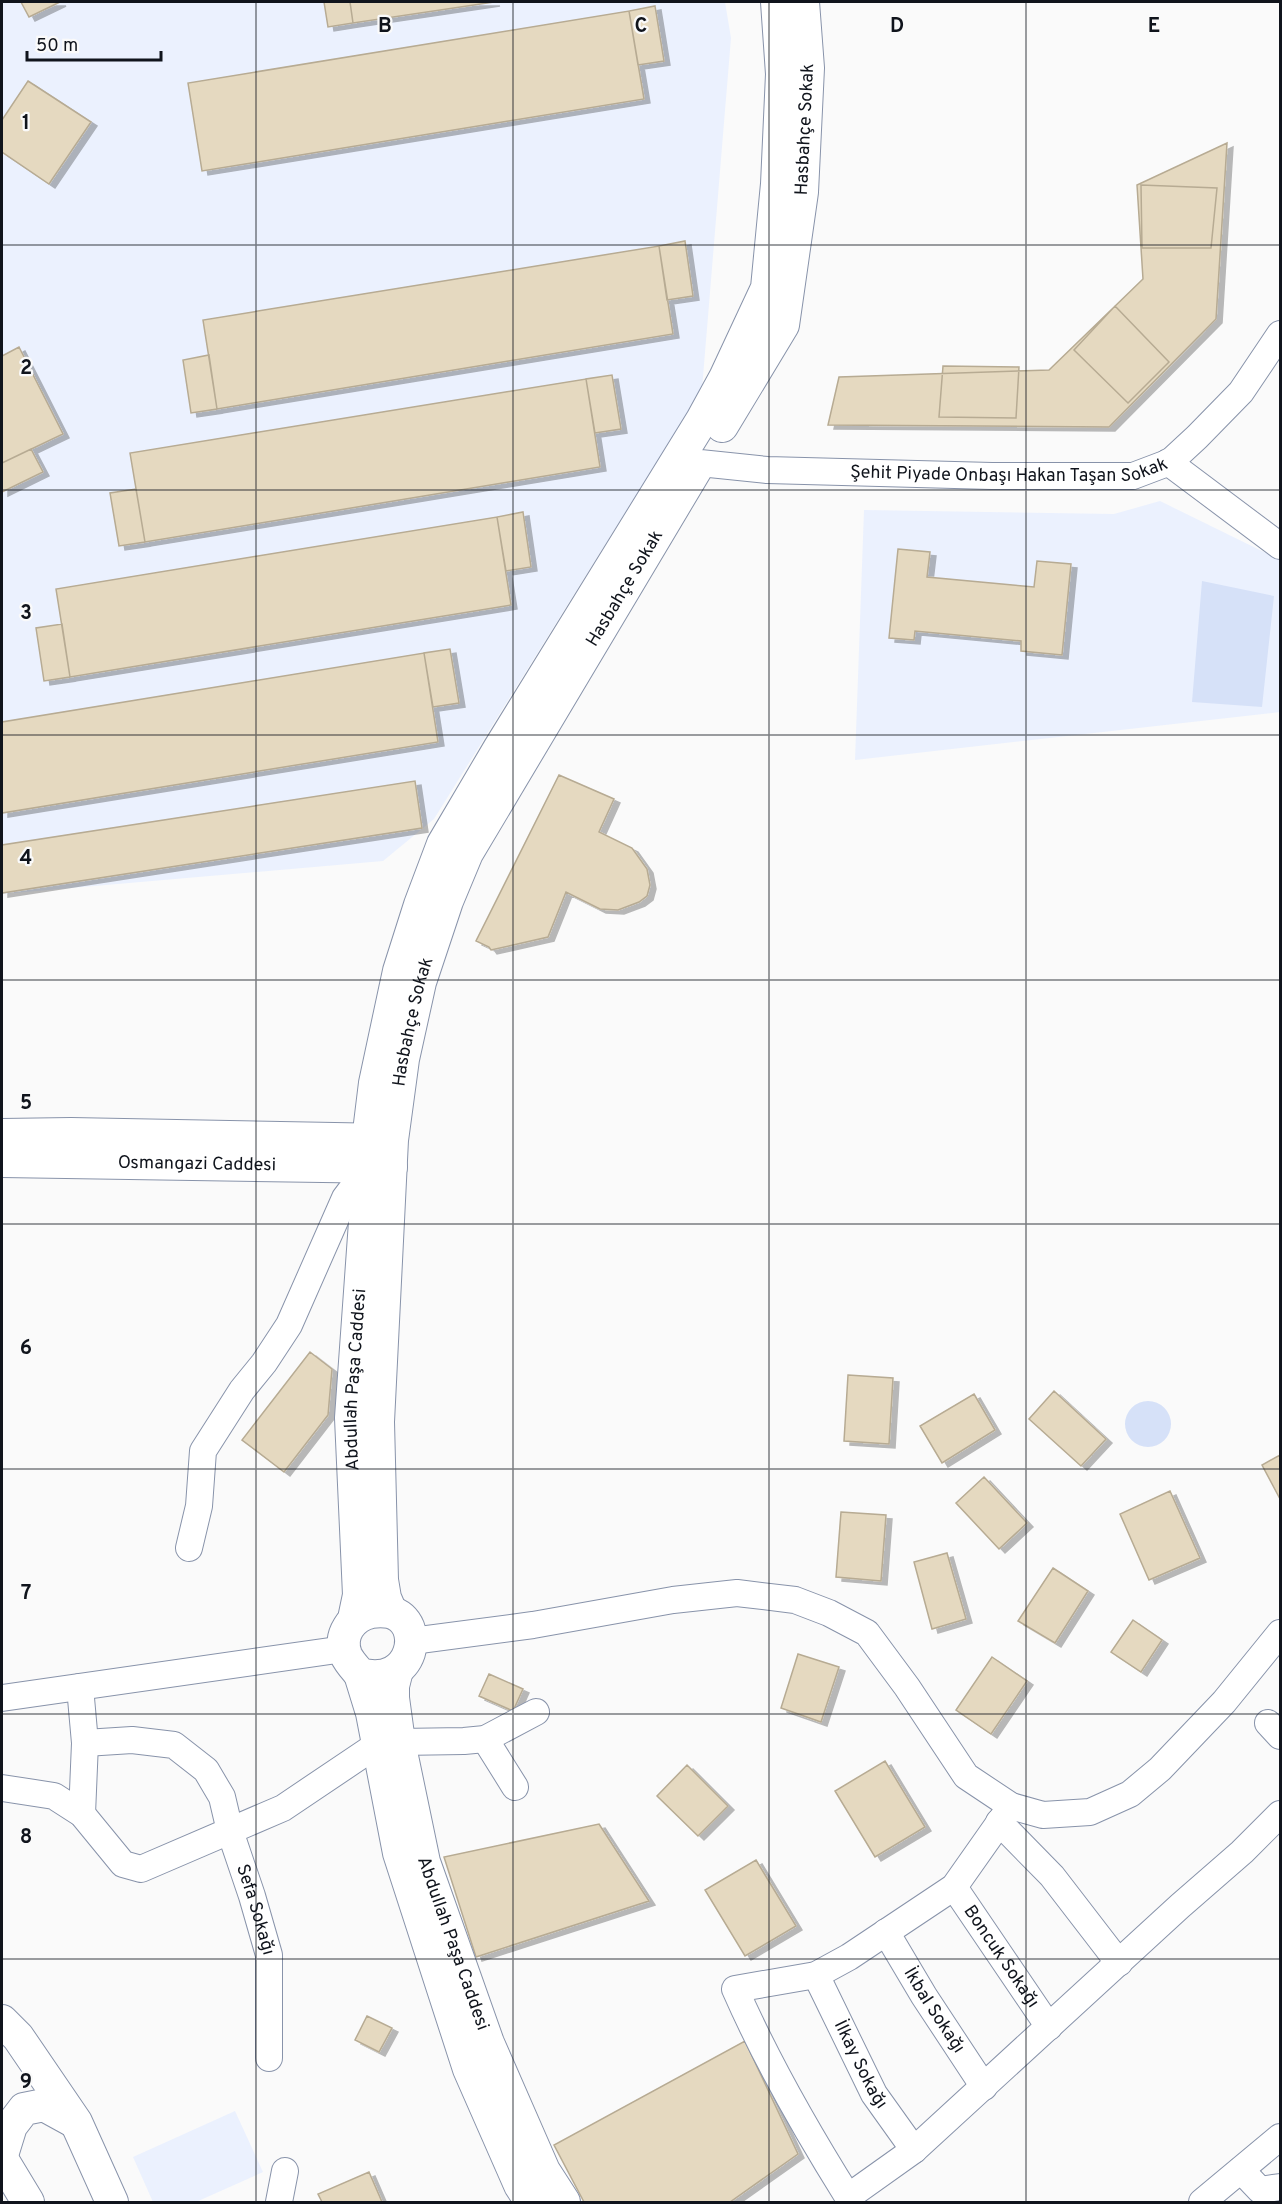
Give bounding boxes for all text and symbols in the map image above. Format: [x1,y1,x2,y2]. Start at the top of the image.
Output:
text: B [378,14,392,40]
text: C [635,14,647,40]
text: D [890,14,904,40]
text: E [1148,14,1160,40]
scale bar [27,24,160,62]
text: 50 m [36,35,78,58]
street label: Hasbahçe Sokak [790,63,820,196]
text: 1 [22,111,30,137]
text: 2 [20,356,32,382]
street label: Şehit Piyade Onbaşı Hakan Taşan Sokak [850,452,1171,488]
street label: Hasbahçe Sokak [581,526,669,651]
text: 3 [20,601,32,627]
text: 4 [20,846,32,872]
street label: Hasbahçe Sokak [388,954,439,1088]
text: 5 [20,1091,32,1117]
street label: Osmangazi Caddesi [118,1151,276,1177]
street label: Abdullah Paşa Caddesi [339,1288,372,1472]
text: 6 [20,1336,32,1362]
text: 7 [21,1581,31,1607]
text: 8 [20,1825,32,1851]
street label: Abdullah Paşa Caddesi [412,1854,494,2034]
street label: Sefa Sokağı [231,1861,280,1958]
street label: Boncuk Sokağı [958,1901,1044,2012]
street label: İkbal Sokağı [898,1962,970,2058]
street label: İlkay Sokağı [828,2016,893,2114]
text: 9 [20,2070,32,2096]

